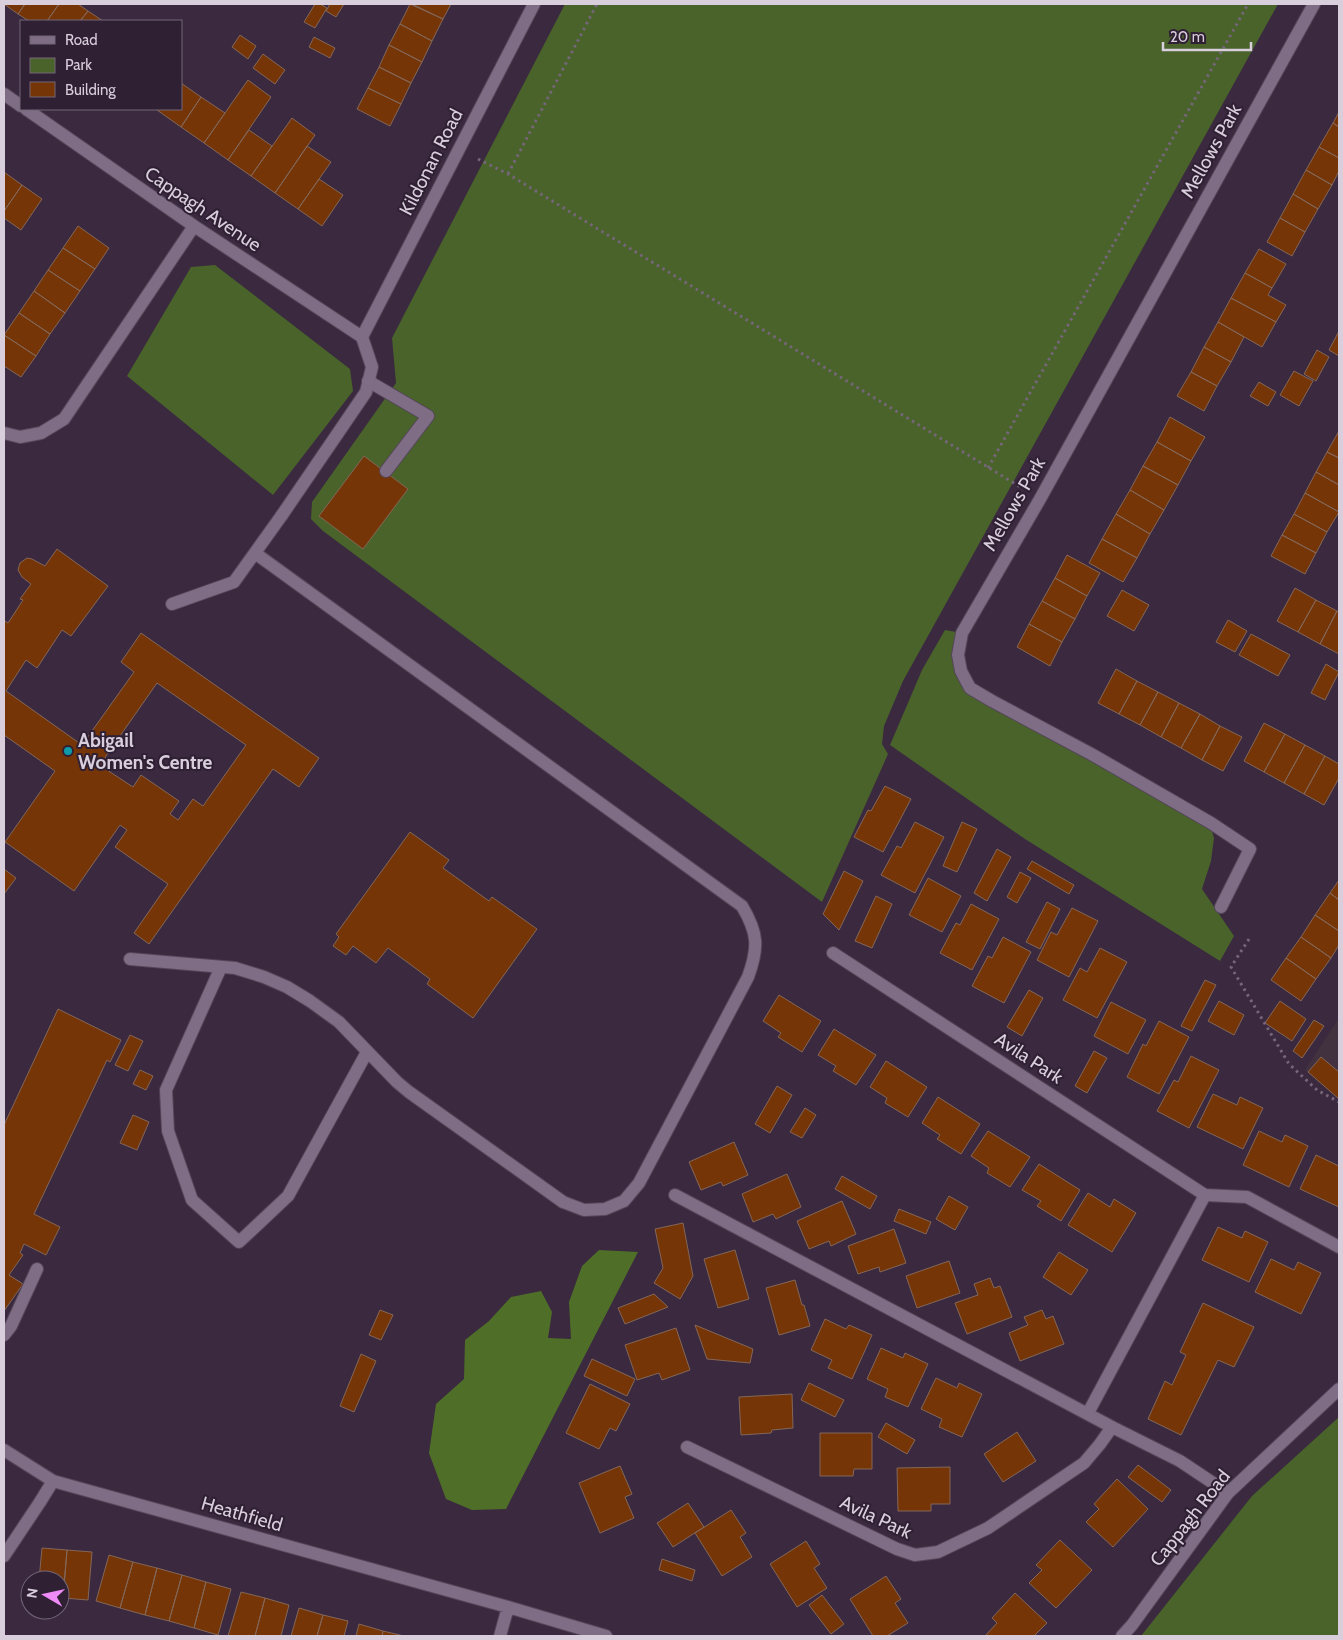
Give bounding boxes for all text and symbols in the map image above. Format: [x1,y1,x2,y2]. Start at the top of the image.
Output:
legend [20,20,182,110]
scale bar [1163,20,1250,52]
text: 20 m [1170,28,1205,46]
text: Road [65,31,98,49]
text: Park [65,56,92,74]
text: Building [65,81,116,99]
street label: Mellows Park [1176,99,1247,202]
street label: Kildonan Road [394,105,468,219]
street label: Cappagh Avenue [140,162,266,257]
street label: Mellows Park [978,453,1050,555]
place label: Abigail Women's Centre [78,729,213,774]
marker: Abigail Women's Centre [62,745,74,757]
street label: Avila Park [991,1028,1068,1089]
street label: Cappagh Road [1145,1465,1235,1571]
street label: Avila Park [836,1490,916,1544]
street label: Heathfield [199,1491,285,1537]
north arrow [20,1570,70,1620]
text: N [22,1587,42,1599]

